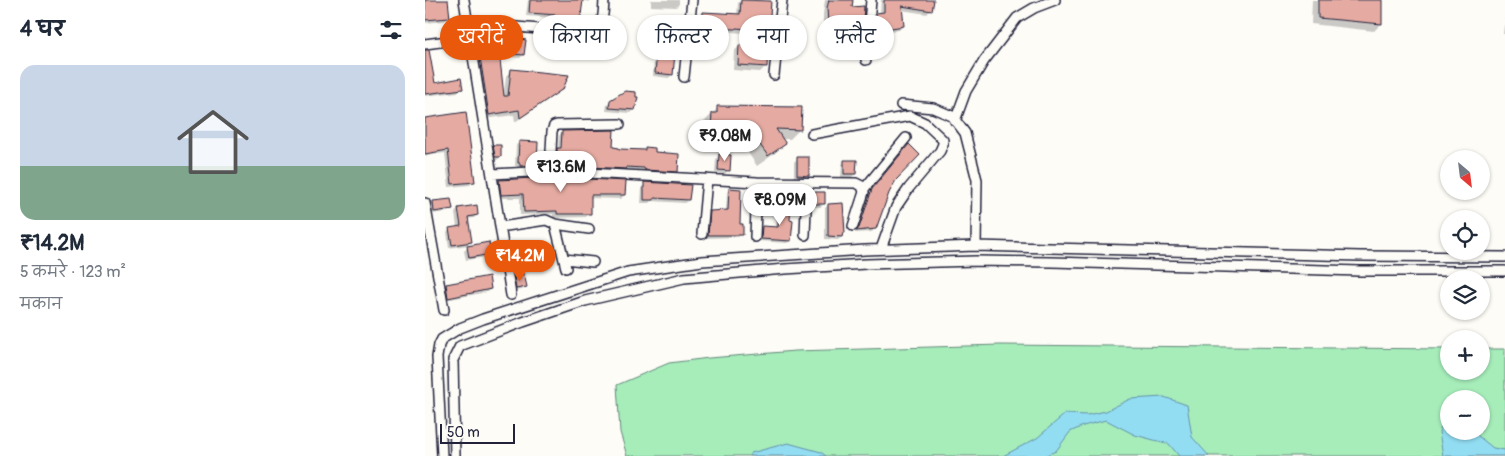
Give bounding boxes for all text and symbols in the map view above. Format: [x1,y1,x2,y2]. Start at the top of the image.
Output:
chip: खरीदें [440,15,523,60]
chip: किराया [533,15,627,60]
chip: फ़िल्टर [637,15,729,60]
chip: नया [739,15,807,60]
chip: फ़्लैट [817,15,894,60]
text: 4 घर [20,16,65,43]
icon: filters [377,16,405,44]
icon: home [168,97,258,187]
pin: ₹9.08M [684,120,766,162]
text: ₹9.08M [699,126,751,146]
pin: ₹13.6M [520,150,602,193]
north arrow [1440,150,1490,200]
map controls [1440,150,1490,440]
text: ₹13.6M [536,157,586,177]
pin: ₹8.09M [739,184,821,226]
text: ₹8.09M [754,190,806,210]
button: locate [1440,210,1490,260]
text: ₹14.2M [20,230,84,257]
pin: ₹14.2M [479,240,561,282]
text: ₹14.2M [495,246,545,266]
text: 5 कमरे · 123 m² [20,262,126,282]
button: layers [1440,270,1490,320]
text: मकान [20,294,62,314]
button: + [1440,330,1490,380]
button: − [1440,390,1490,440]
scale bar [440,421,515,444]
text: 50 m [447,424,480,441]

